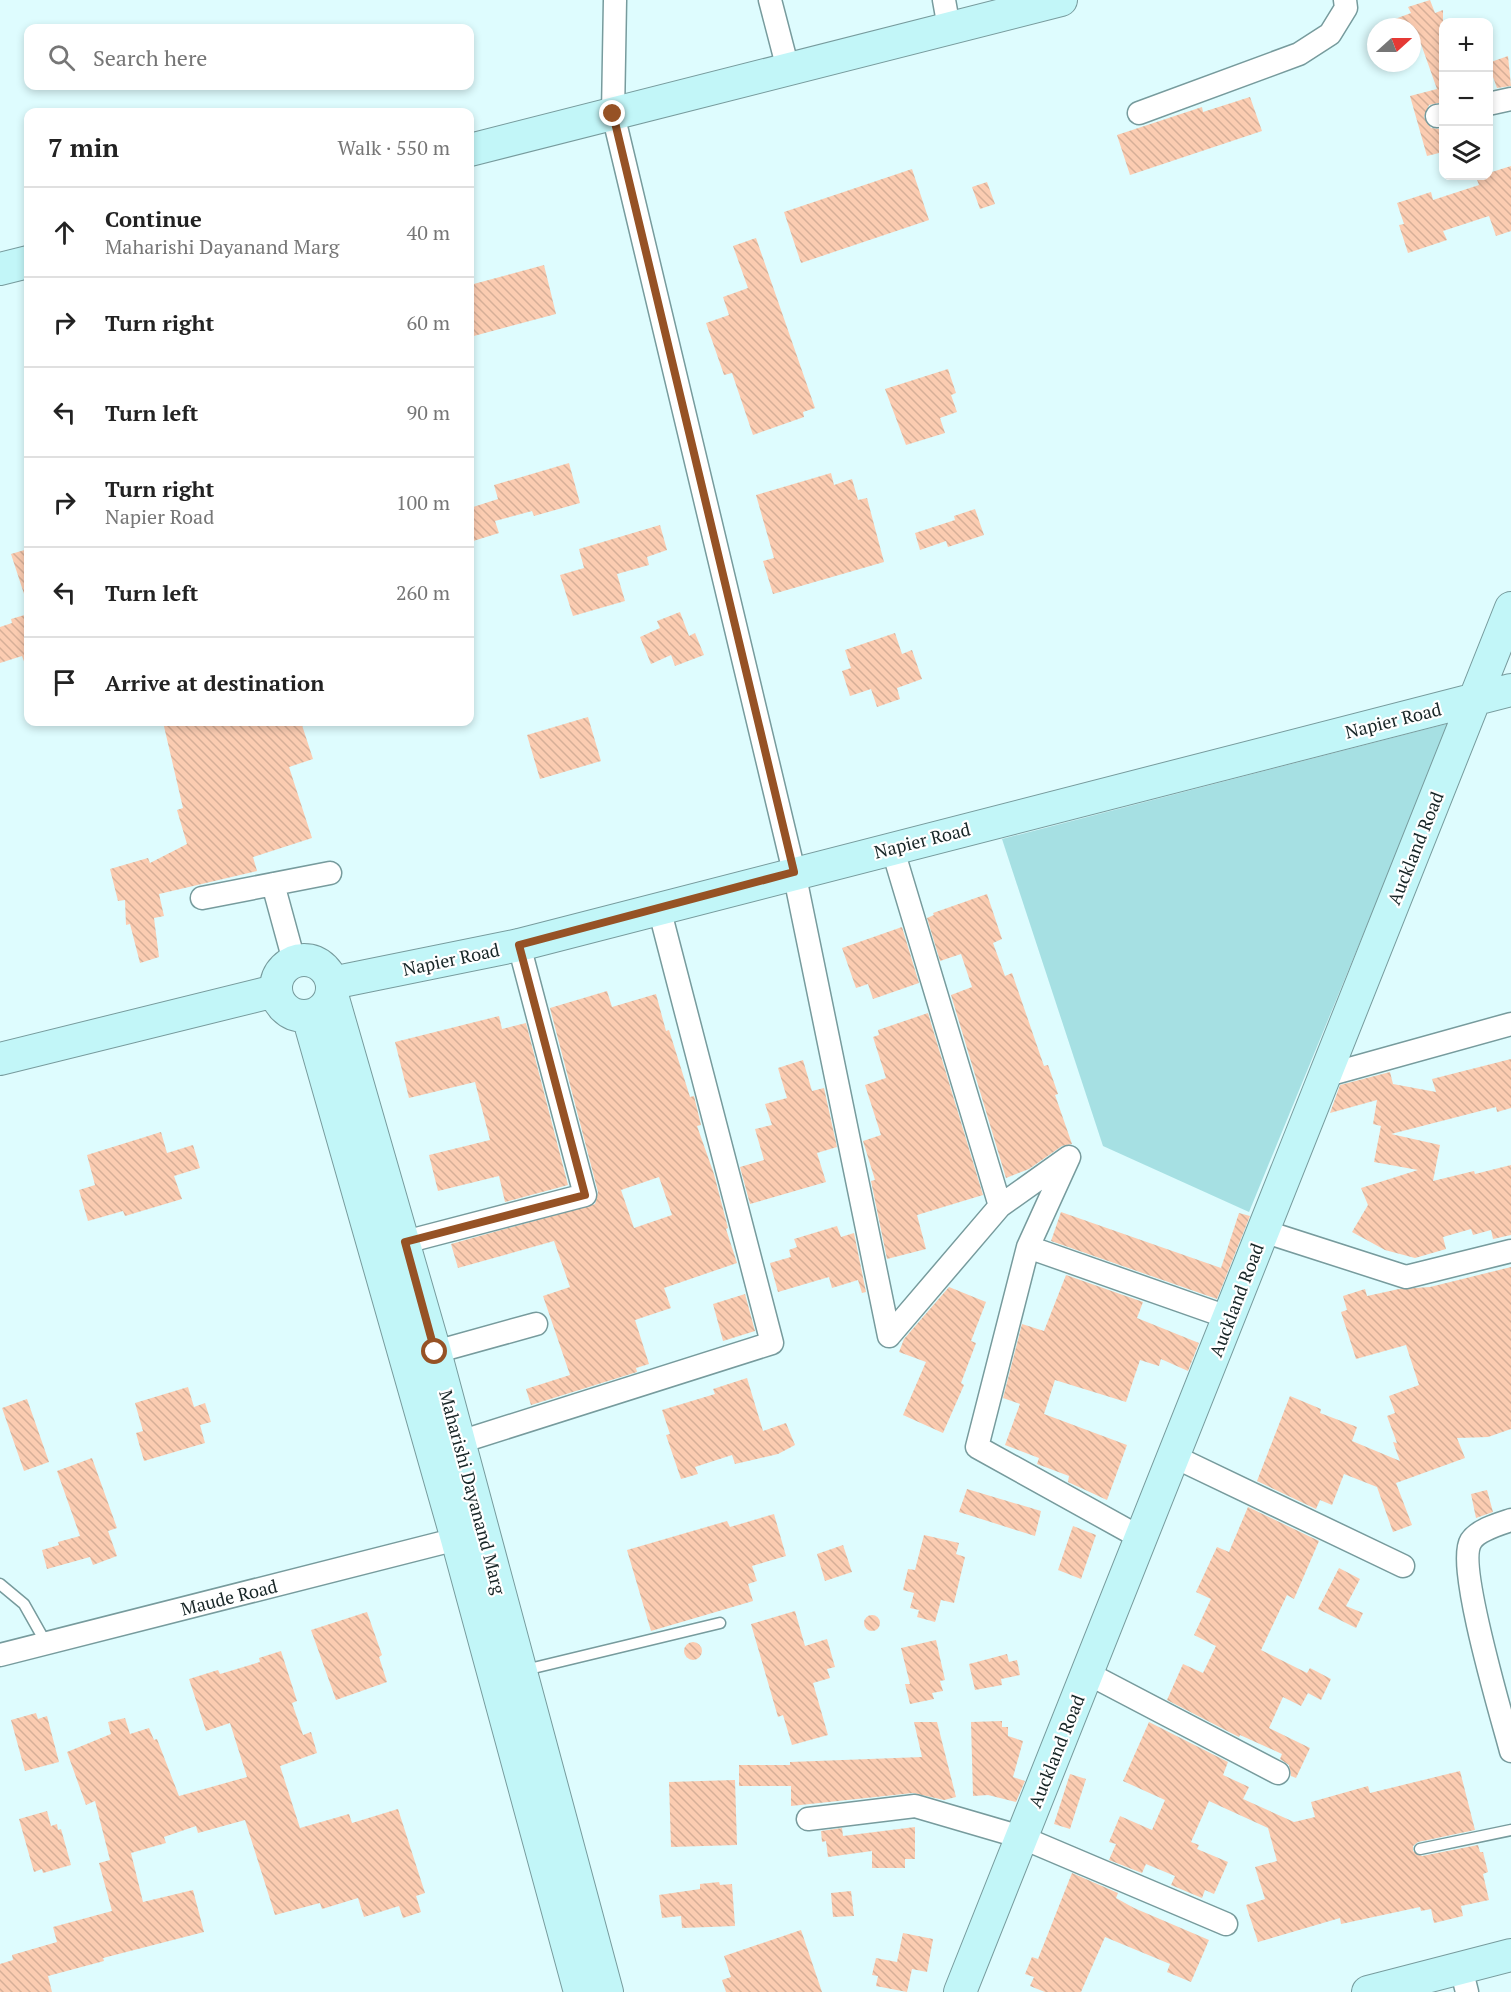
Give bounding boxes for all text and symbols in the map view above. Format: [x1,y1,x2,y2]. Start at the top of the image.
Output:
north arrow [1367,18,1421,72]
map controls [1439,18,1493,180]
button: + [1439,18,1493,72]
search box [24,24,474,90]
icon: search [45,41,78,74]
text: Search here [93,43,207,72]
button: − [1439,72,1493,126]
route end [599,100,625,126]
button: layers [1439,126,1493,180]
text: 7 min [48,130,119,164]
text: Walk · 550 m [338,134,450,161]
text: Continue [105,204,202,233]
icon: ahead [48,216,81,249]
text: 40 m [407,219,450,246]
text: Maharishi Dayanand Marg [105,233,339,260]
icon: right [48,306,81,339]
text: Turn right [105,308,214,337]
text: 60 m [407,309,450,336]
icon: left [48,396,81,429]
text: Turn left [105,398,198,427]
text: 90 m [407,399,450,426]
text: Turn right [105,474,214,503]
icon: right [48,486,81,519]
text: 100 m [396,489,450,516]
text: Napier Road [105,503,214,530]
icon: left [48,576,81,609]
text: Turn left [105,578,198,607]
text: 260 m [396,579,450,606]
icon: arrive [48,666,81,699]
text: Arrive at destination [105,668,324,697]
street label: Napier Road [1342,696,1444,744]
street label: Auckland Road [1381,788,1449,908]
street label: Napier Road [871,816,973,864]
street label: Napier Road [400,937,502,981]
street label: Auckland Road [1203,1240,1269,1360]
route start [421,1338,447,1364]
street label: Maharishi Dayanand Marg [434,1387,512,1597]
street label: Maude Road [178,1573,280,1621]
street label: Auckland Road [1022,1691,1090,1811]

